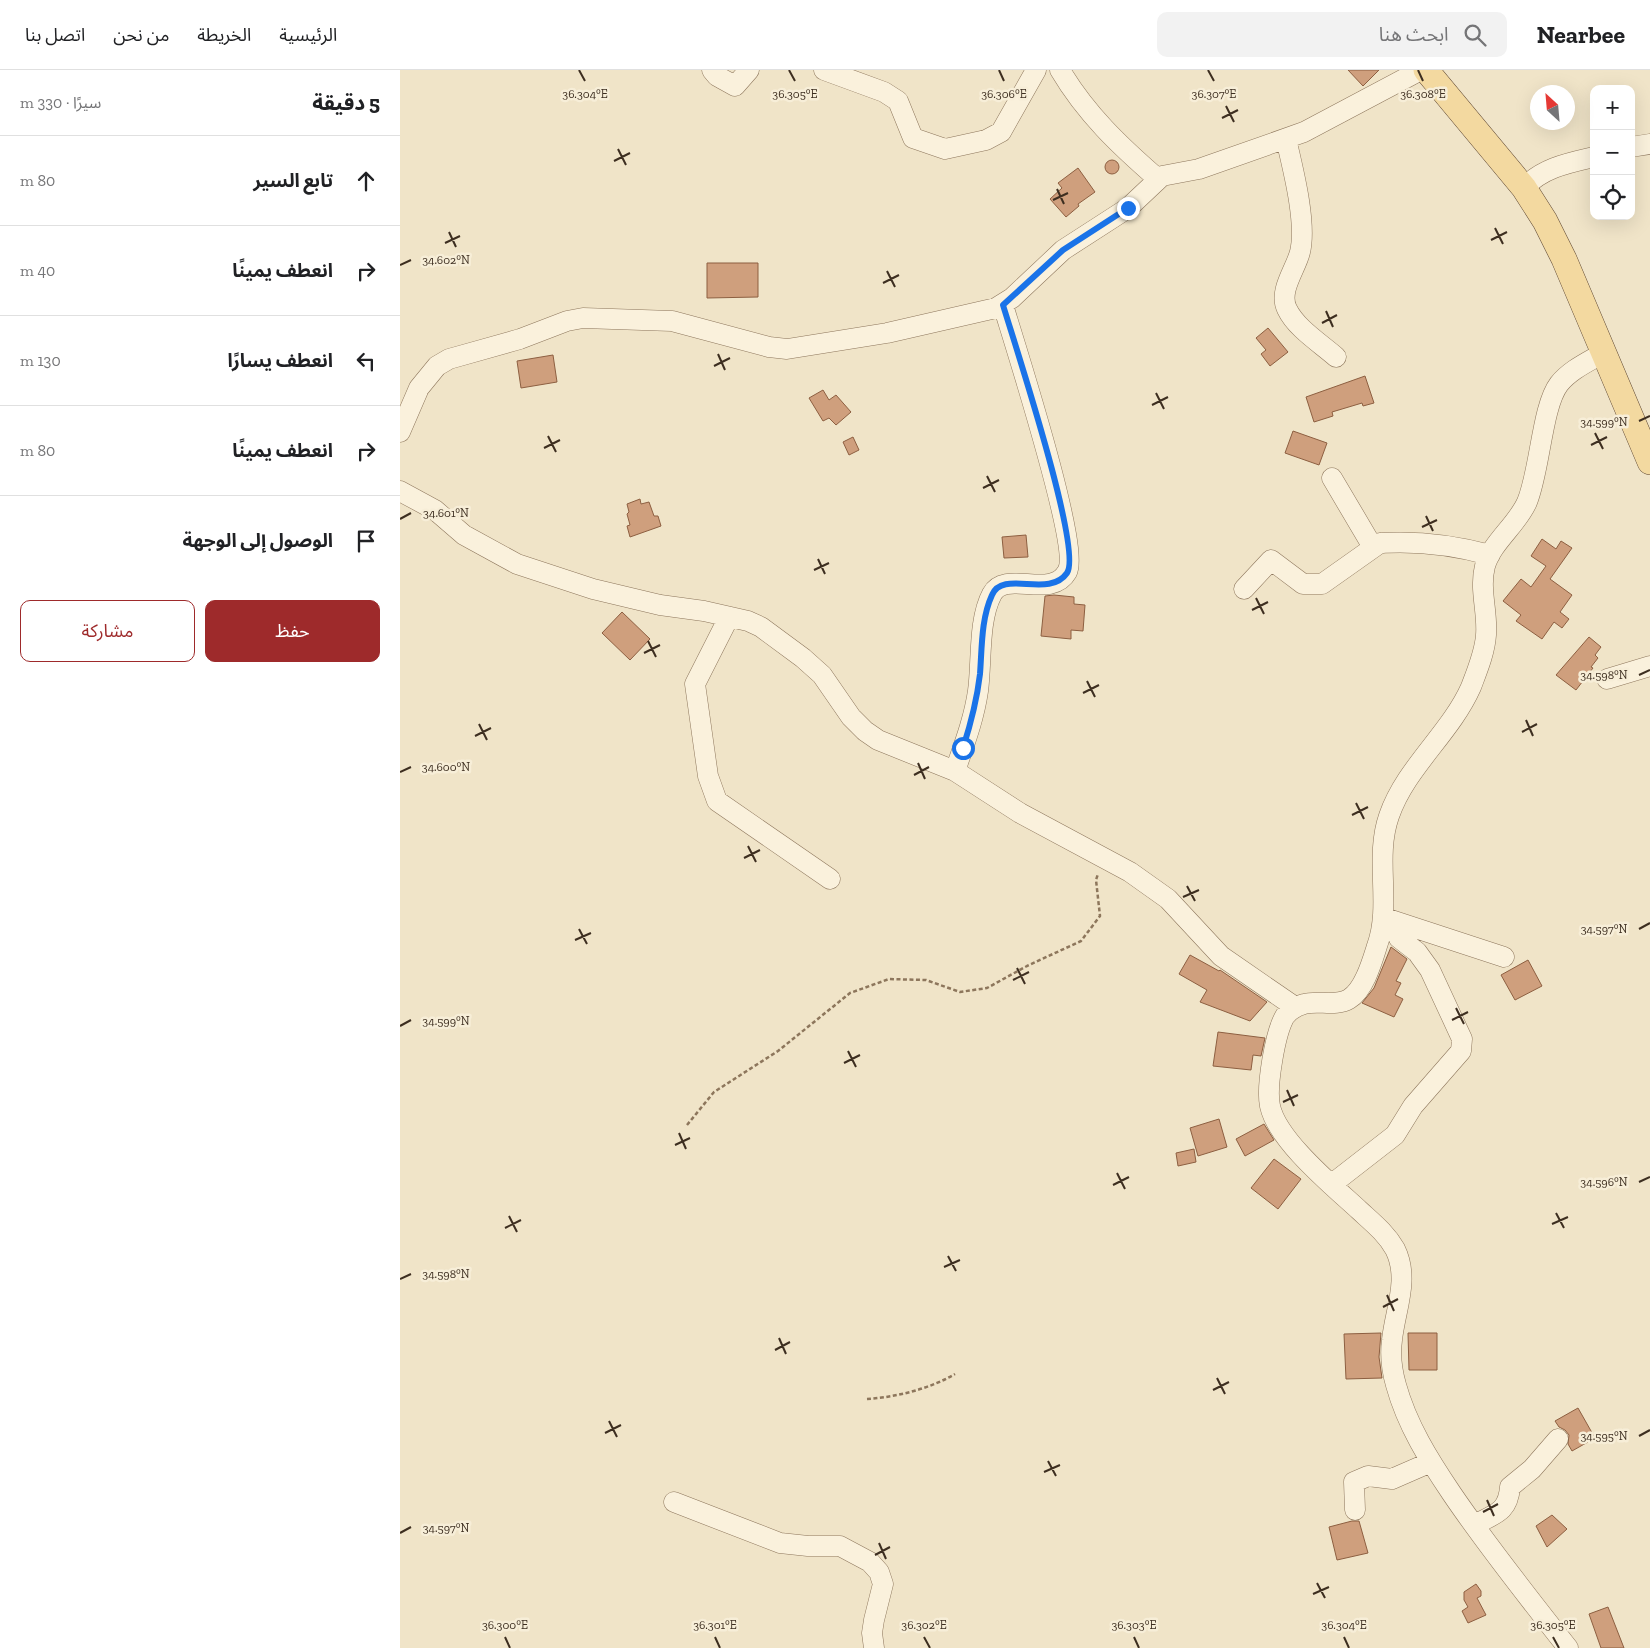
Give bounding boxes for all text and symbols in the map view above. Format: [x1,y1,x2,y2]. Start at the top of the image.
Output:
search box [1157,12,1507,57]
text: Nearbee [1537,20,1625,49]
icon: search [1461,21,1489,49]
text: ابحث هنا [1379,23,1449,46]
text: اتصل بنا [25,24,85,46]
text: من نحن [113,24,169,46]
text: الخريطة [197,24,251,46]
text: الرئيسية [279,24,337,46]
north arrow [1530,85,1575,130]
map controls [1590,85,1635,220]
button: + [1590,85,1635,130]
text: 36.304°E [562,87,608,101]
text: 36.305°E [772,87,818,101]
text: 36.306°E [981,87,1027,101]
text: 36.307°E [1192,87,1236,101]
text: 36.308°E [1400,87,1446,101]
text: 5 دقيقة [312,90,380,115]
text: سيرًا · 330 m [20,93,101,112]
button: − [1590,130,1635,175]
icon: ahead [352,167,380,195]
text: تابع السير [253,169,333,192]
text: 80 m [20,171,55,190]
button: locate [1590,175,1635,220]
route end [1117,197,1140,220]
text: 34.602°N [422,253,470,267]
icon: right [352,257,380,285]
text: انعطف يمينًا [232,259,333,282]
text: 40 m [20,261,55,280]
icon: left [352,347,380,375]
text: انعطف يسارًا [227,349,333,372]
text: 130 m [20,351,61,370]
text: 34.599°N [1580,415,1628,429]
icon: right [352,437,380,465]
text: انعطف يمينًا [232,439,333,462]
text: 80 m [20,441,55,460]
text: 34.601°N [423,506,469,520]
icon: arrive [352,527,380,555]
text: الوصول إلى الوجهة [182,529,333,552]
button: مشاركة [20,600,195,662]
button: حفظ [205,600,380,662]
text: 34.598°N [1580,668,1628,682]
route start [952,737,975,760]
text: 34.600°N [422,760,470,774]
text: 34.597°N [1581,922,1627,936]
text: 34.599°N [422,1014,470,1028]
text: 34.596°N [1580,1175,1628,1189]
text: 34.598°N [422,1267,470,1281]
text: 34.595°N [1580,1429,1628,1443]
text: 34.597°N [423,1521,469,1535]
text: 36.300°E [482,1618,528,1632]
text: 36.301°E [693,1618,737,1632]
text: 36.302°E [901,1618,947,1632]
text: 36.303°E [1111,1618,1157,1632]
text: 36.304°E [1321,1618,1367,1632]
text: 36.305°E [1530,1618,1576,1632]

